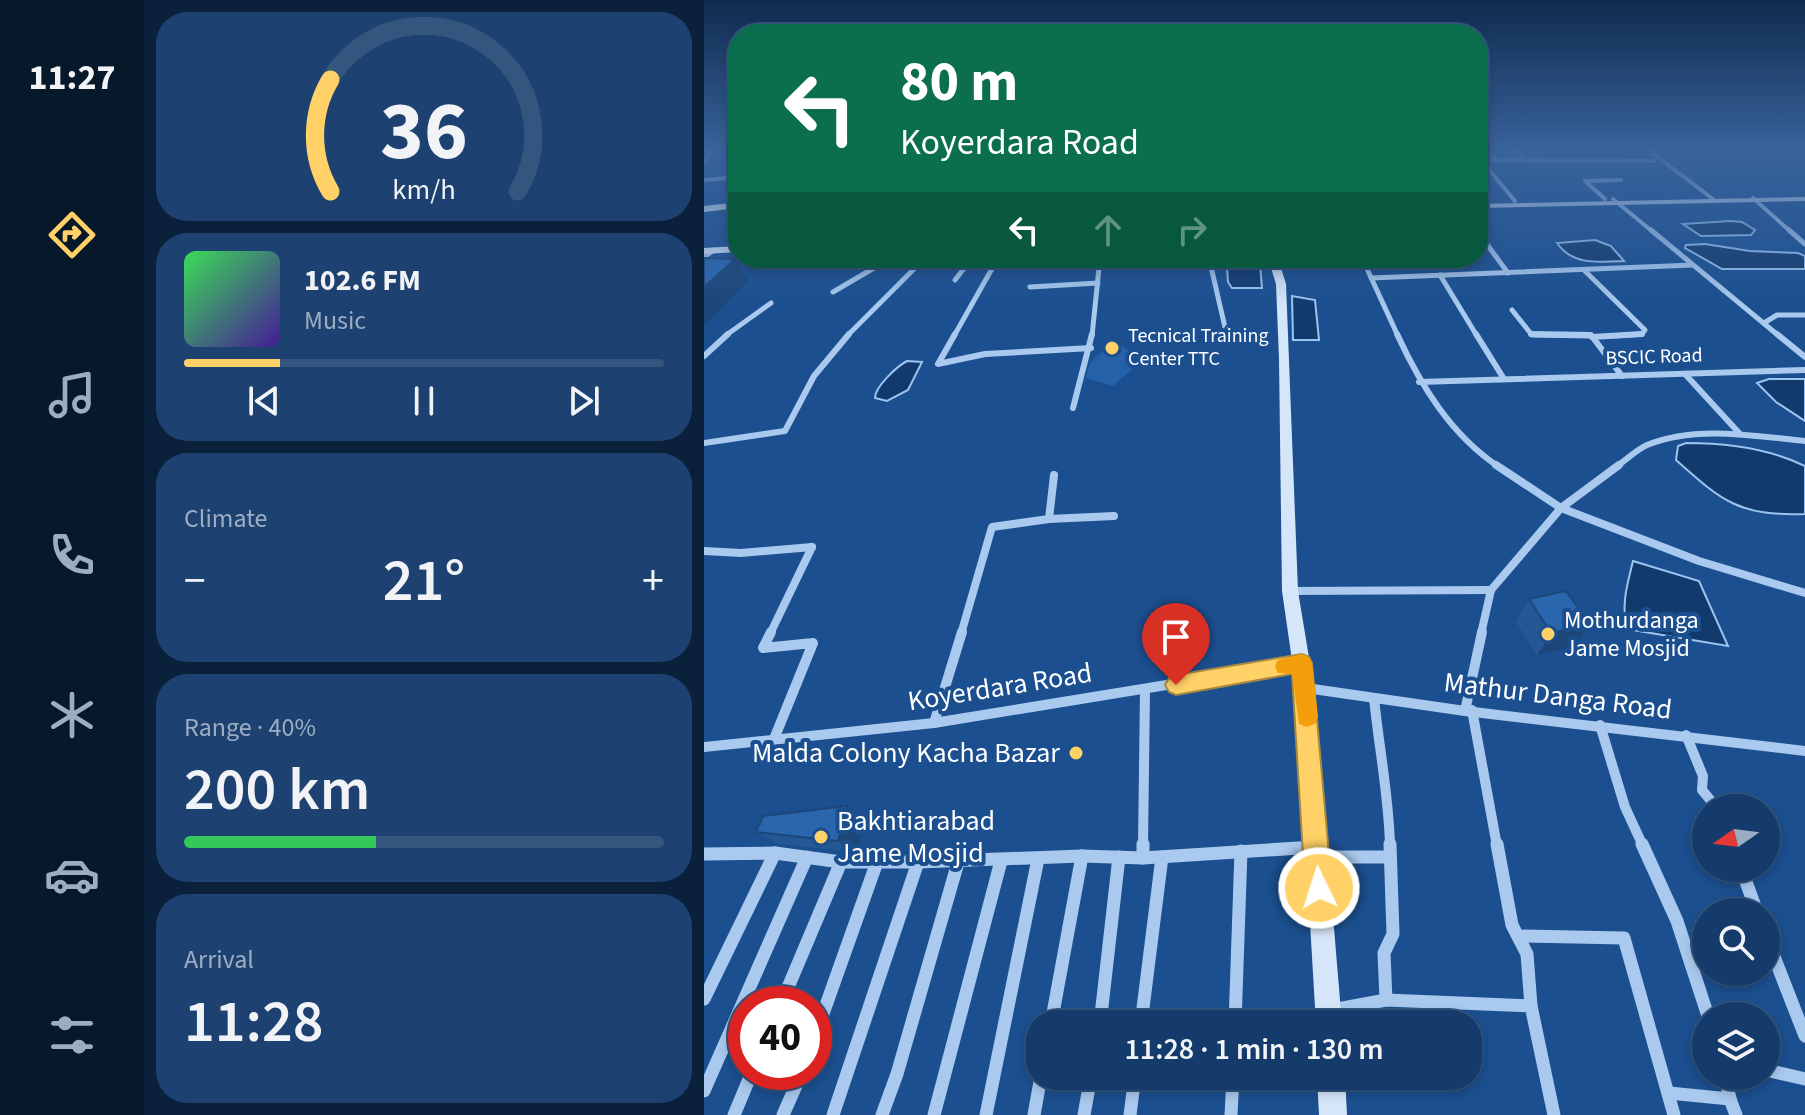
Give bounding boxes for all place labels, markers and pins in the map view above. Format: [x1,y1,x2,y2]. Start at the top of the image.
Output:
place label: Tecnical Training Center TTC [1128,322,1269,373]
marker: Tecnical Training Center TTC [1103,339,1121,357]
pin [1142,603,1210,685]
place label: Mothurdanga Jame Mosjid [1564,603,1699,666]
marker: Mothurdanga Jame Mosjid [1539,625,1557,643]
place label: Malda Colony Kacha Bazar [752,733,1060,773]
marker: Malda Colony Kacha Bazar [1067,744,1085,762]
place label: Bakhtiarabad Jame Mosjid [837,801,995,873]
marker: Bakhtiarabad Jame Mosjid [812,828,830,846]

